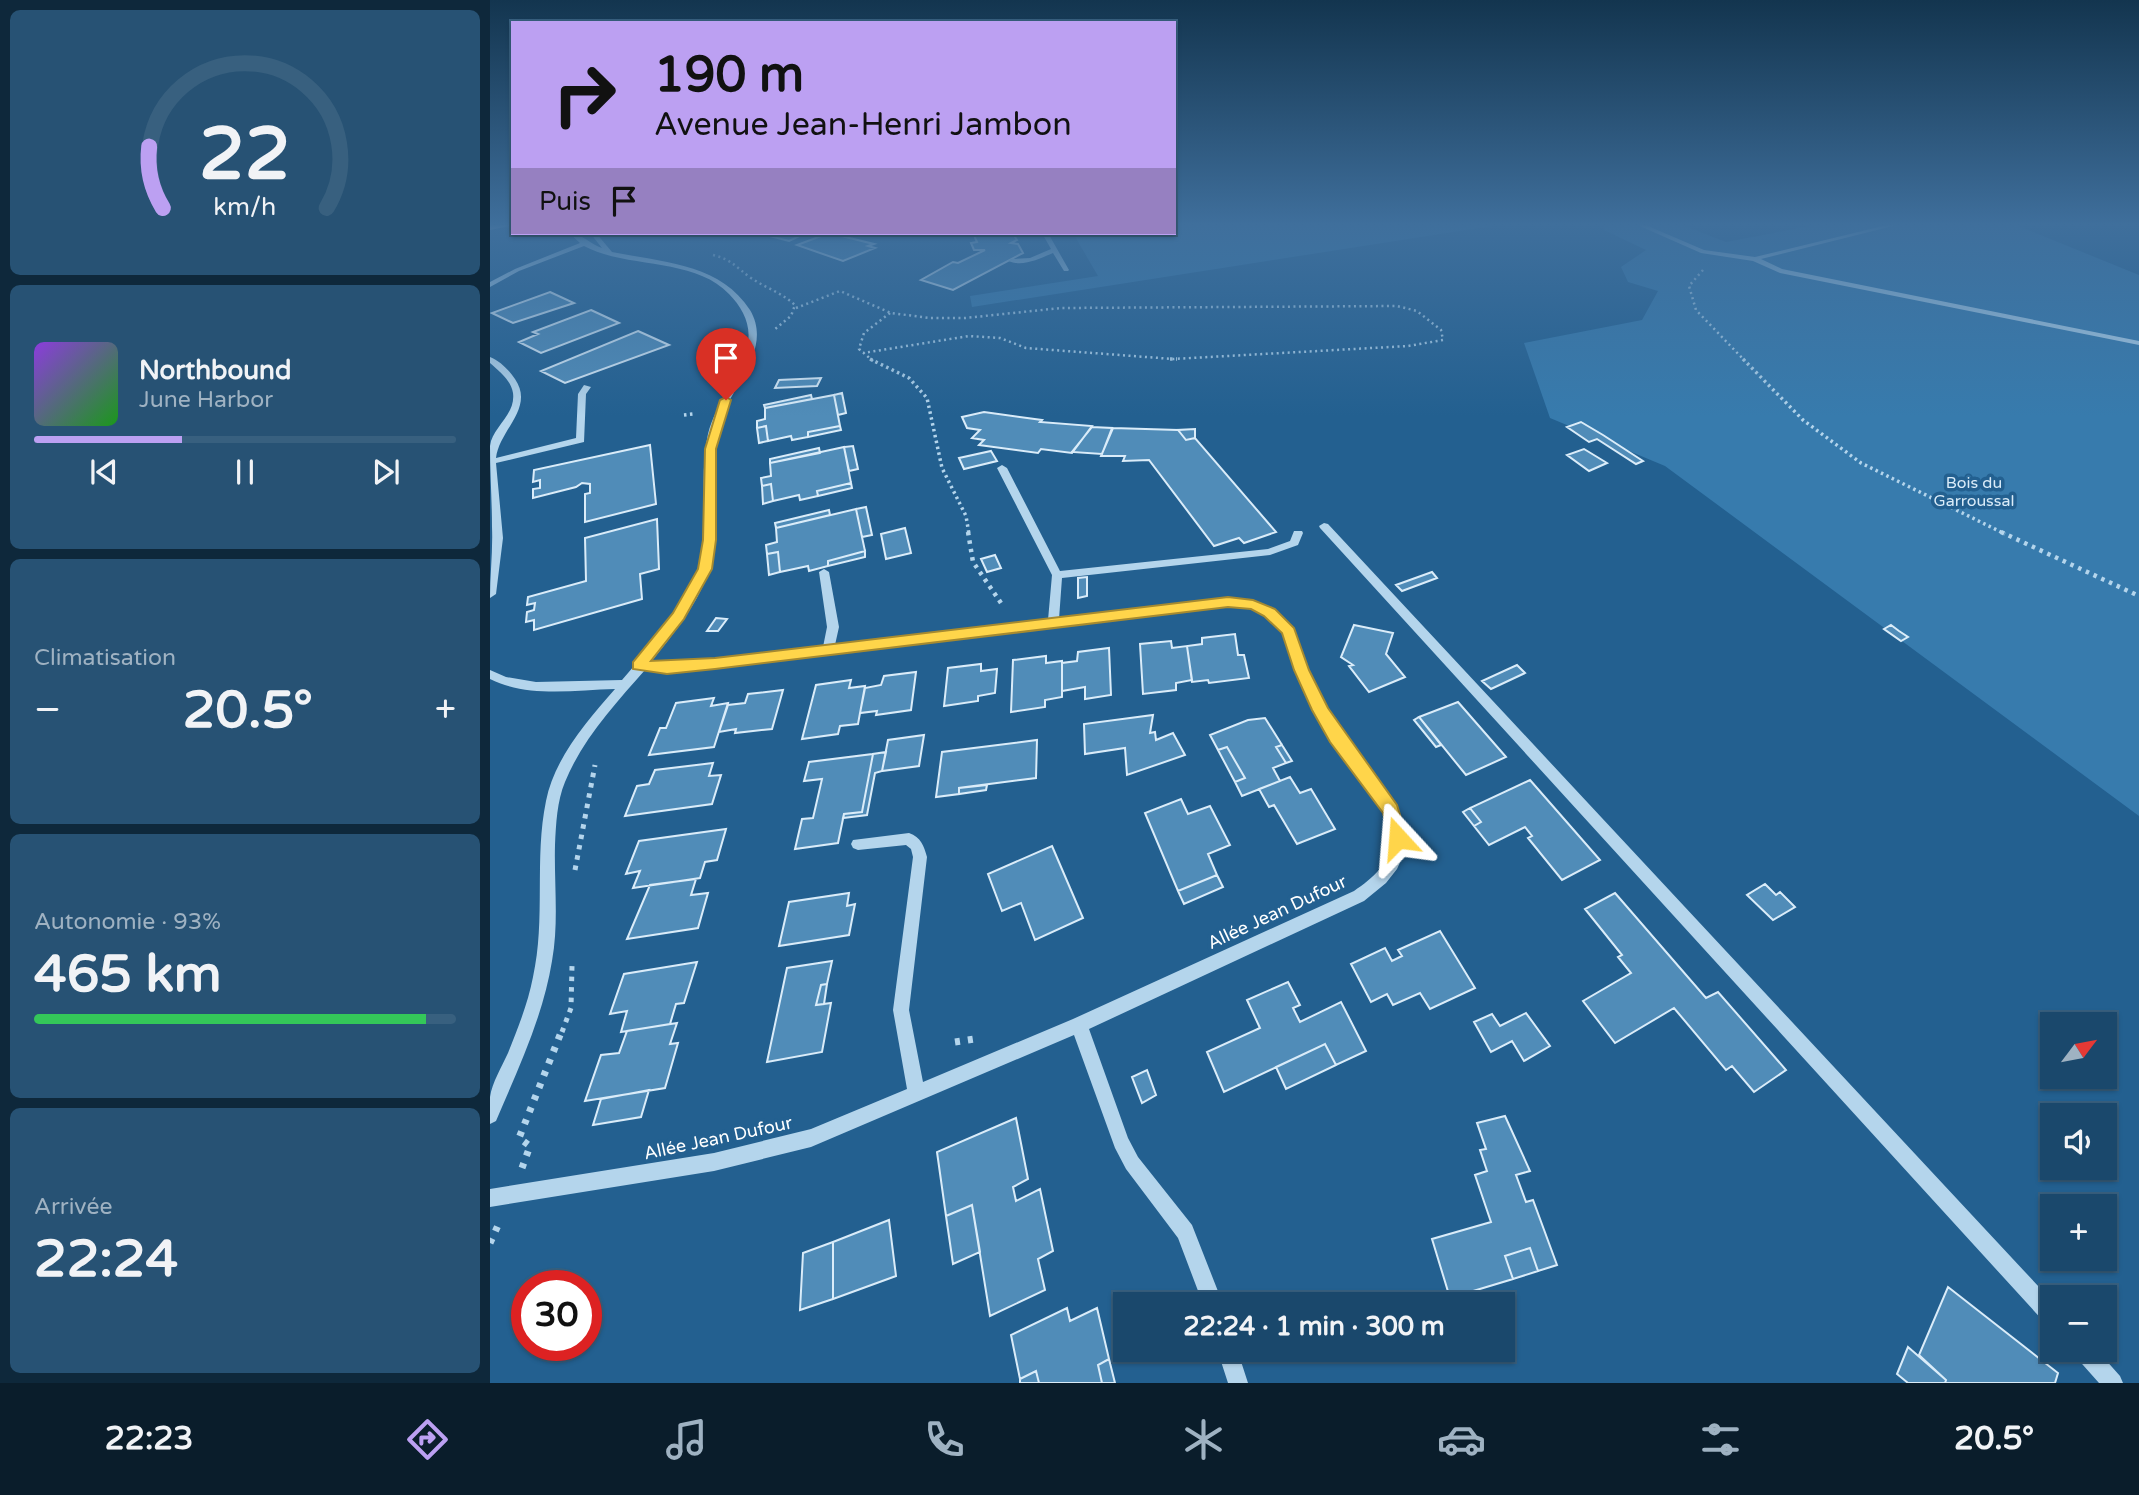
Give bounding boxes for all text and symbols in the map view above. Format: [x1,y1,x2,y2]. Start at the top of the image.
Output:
text: 190 m [654,46,804,105]
icon: right [539,49,630,140]
text: Avenue Jean-Henri Jambon [654,106,1072,144]
text: 22 [199,112,291,200]
icon: arrive [605,182,643,220]
text: Puis [539,186,591,217]
text: km/h [214,192,276,222]
pin [696,328,756,400]
icon: arrive [707,339,745,377]
text: Northbound [139,355,291,386]
text: June Harbor [139,386,273,414]
icon: previous [85,453,123,491]
icon: pause [226,453,264,491]
icon: next [367,453,405,491]
park label: Bois du Garroussal [1934,473,2014,511]
text: Climatisation [34,644,176,672]
text: 20.5° [183,679,313,742]
text: − [34,687,61,733]
text: + [435,687,456,733]
position arrow [1361,801,1435,875]
street label: Allée Jean Dufour [1204,870,1350,954]
text: Autonomie · 93% [34,908,221,936]
text: 465 km [34,943,222,1006]
north arrow [2040,1012,2118,1088]
map controls [2040,1012,2117,1362]
button: sound [2040,1103,2117,1180]
street label: Allée Jean Dufour [642,1112,794,1164]
text: Arrivée [34,1193,112,1221]
button: + [2040,1194,2117,1271]
text: 22:24 [34,1228,178,1291]
speed limit sign: 30 [511,1270,602,1361]
button: − [2040,1285,2117,1362]
text: 22:24 · 1 min · 300 m [1183,1311,1445,1342]
icon: directions [403,1415,452,1464]
icon: music [662,1415,711,1464]
icon: phone [920,1415,969,1464]
icon: climate [1179,1415,1228,1464]
icon: car [1437,1415,1486,1464]
icon: filters [1696,1415,1745,1464]
text: 22:23 [105,1420,193,1458]
text: 20.5° [1954,1420,2034,1458]

